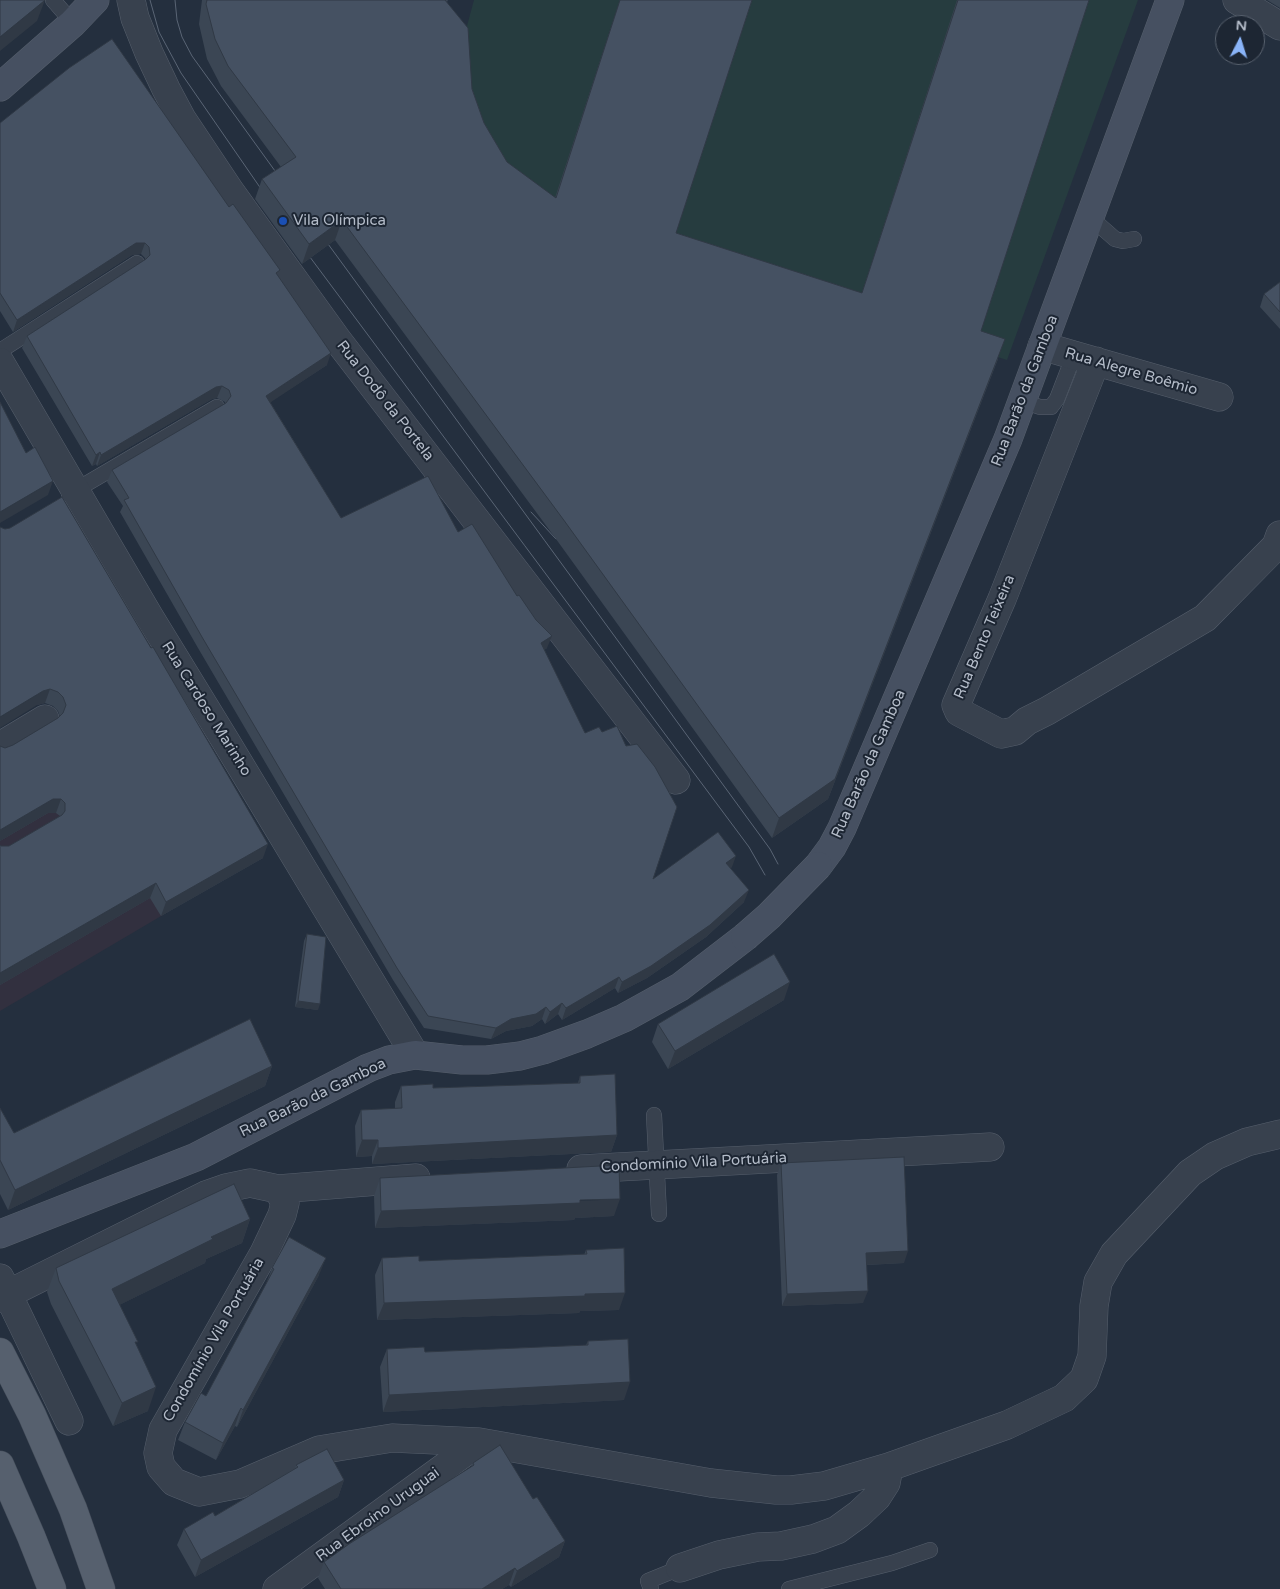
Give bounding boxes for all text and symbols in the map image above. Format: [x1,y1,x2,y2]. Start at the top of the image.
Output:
north arrow [1215,15,1265,65]
text: N [1235,17,1248,35]
place label: Vila Olímpica [293,212,386,230]
marker: Vila Olímpica [277,215,289,227]
street label: Rua Barão da Gamboa [988,313,1062,469]
street label: Rua Dodô da Portela [332,337,438,465]
street label: Rua Alegre Boêmio [1062,344,1200,400]
street label: Rua Bento Teixeira [951,572,1019,702]
street label: Rua Cardoso Marinho [157,638,255,780]
street label: Rua Barão da Gamboa [828,687,910,841]
street label: Rua Barão da Gamboa [237,1055,389,1141]
street label: Condomínio Vila Portuária [600,1149,788,1177]
street label: Condomínio Vila Portuária [160,1255,268,1425]
street label: Rua Ebroíno Uruguai [313,1464,443,1566]

